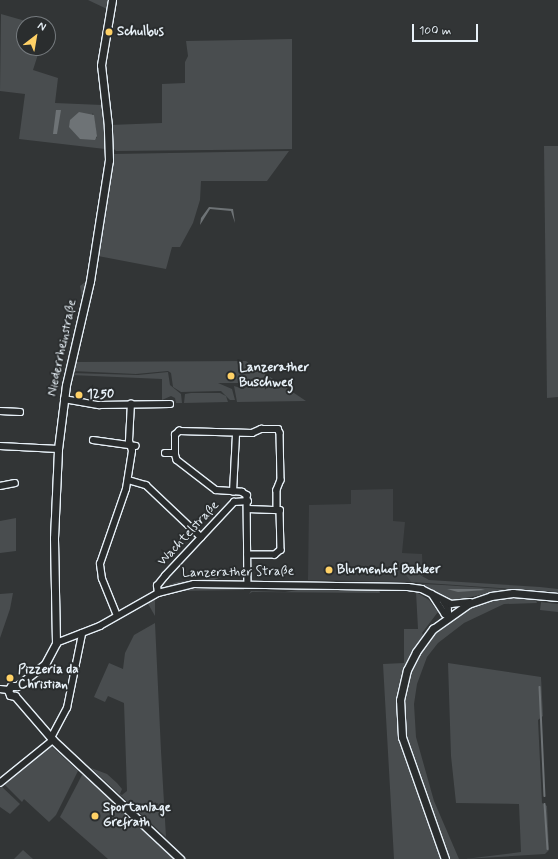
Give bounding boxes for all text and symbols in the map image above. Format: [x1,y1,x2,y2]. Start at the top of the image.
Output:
north arrow [16,16,56,56]
scale bar [414,16,480,42]
text: N [35,19,48,34]
text: 100 m [419,23,451,39]
place label: Schulbus [117,24,164,40]
marker: Schulbus [104,27,114,37]
street label: Niederrheinstraße [45,298,81,398]
place label: Lanzerather Buschweg [239,361,309,392]
marker: Lanzerather Buschweg [226,371,236,381]
place label: 1250 [87,387,114,403]
marker: 1250 [74,390,84,400]
street label: Wachtelstraße [155,498,223,570]
place label: Blumenhof Bakker [337,562,441,578]
street label: Lanzerather Straße [182,564,294,582]
marker: Blumenhof Bakker [324,565,334,575]
place label: Pizzeria da Christian [18,663,79,694]
marker: Pizzeria da Christian [5,673,15,683]
place label: Sportanlage Grefrath [103,801,171,832]
marker: Sportanlage Grefrath [90,811,100,821]

